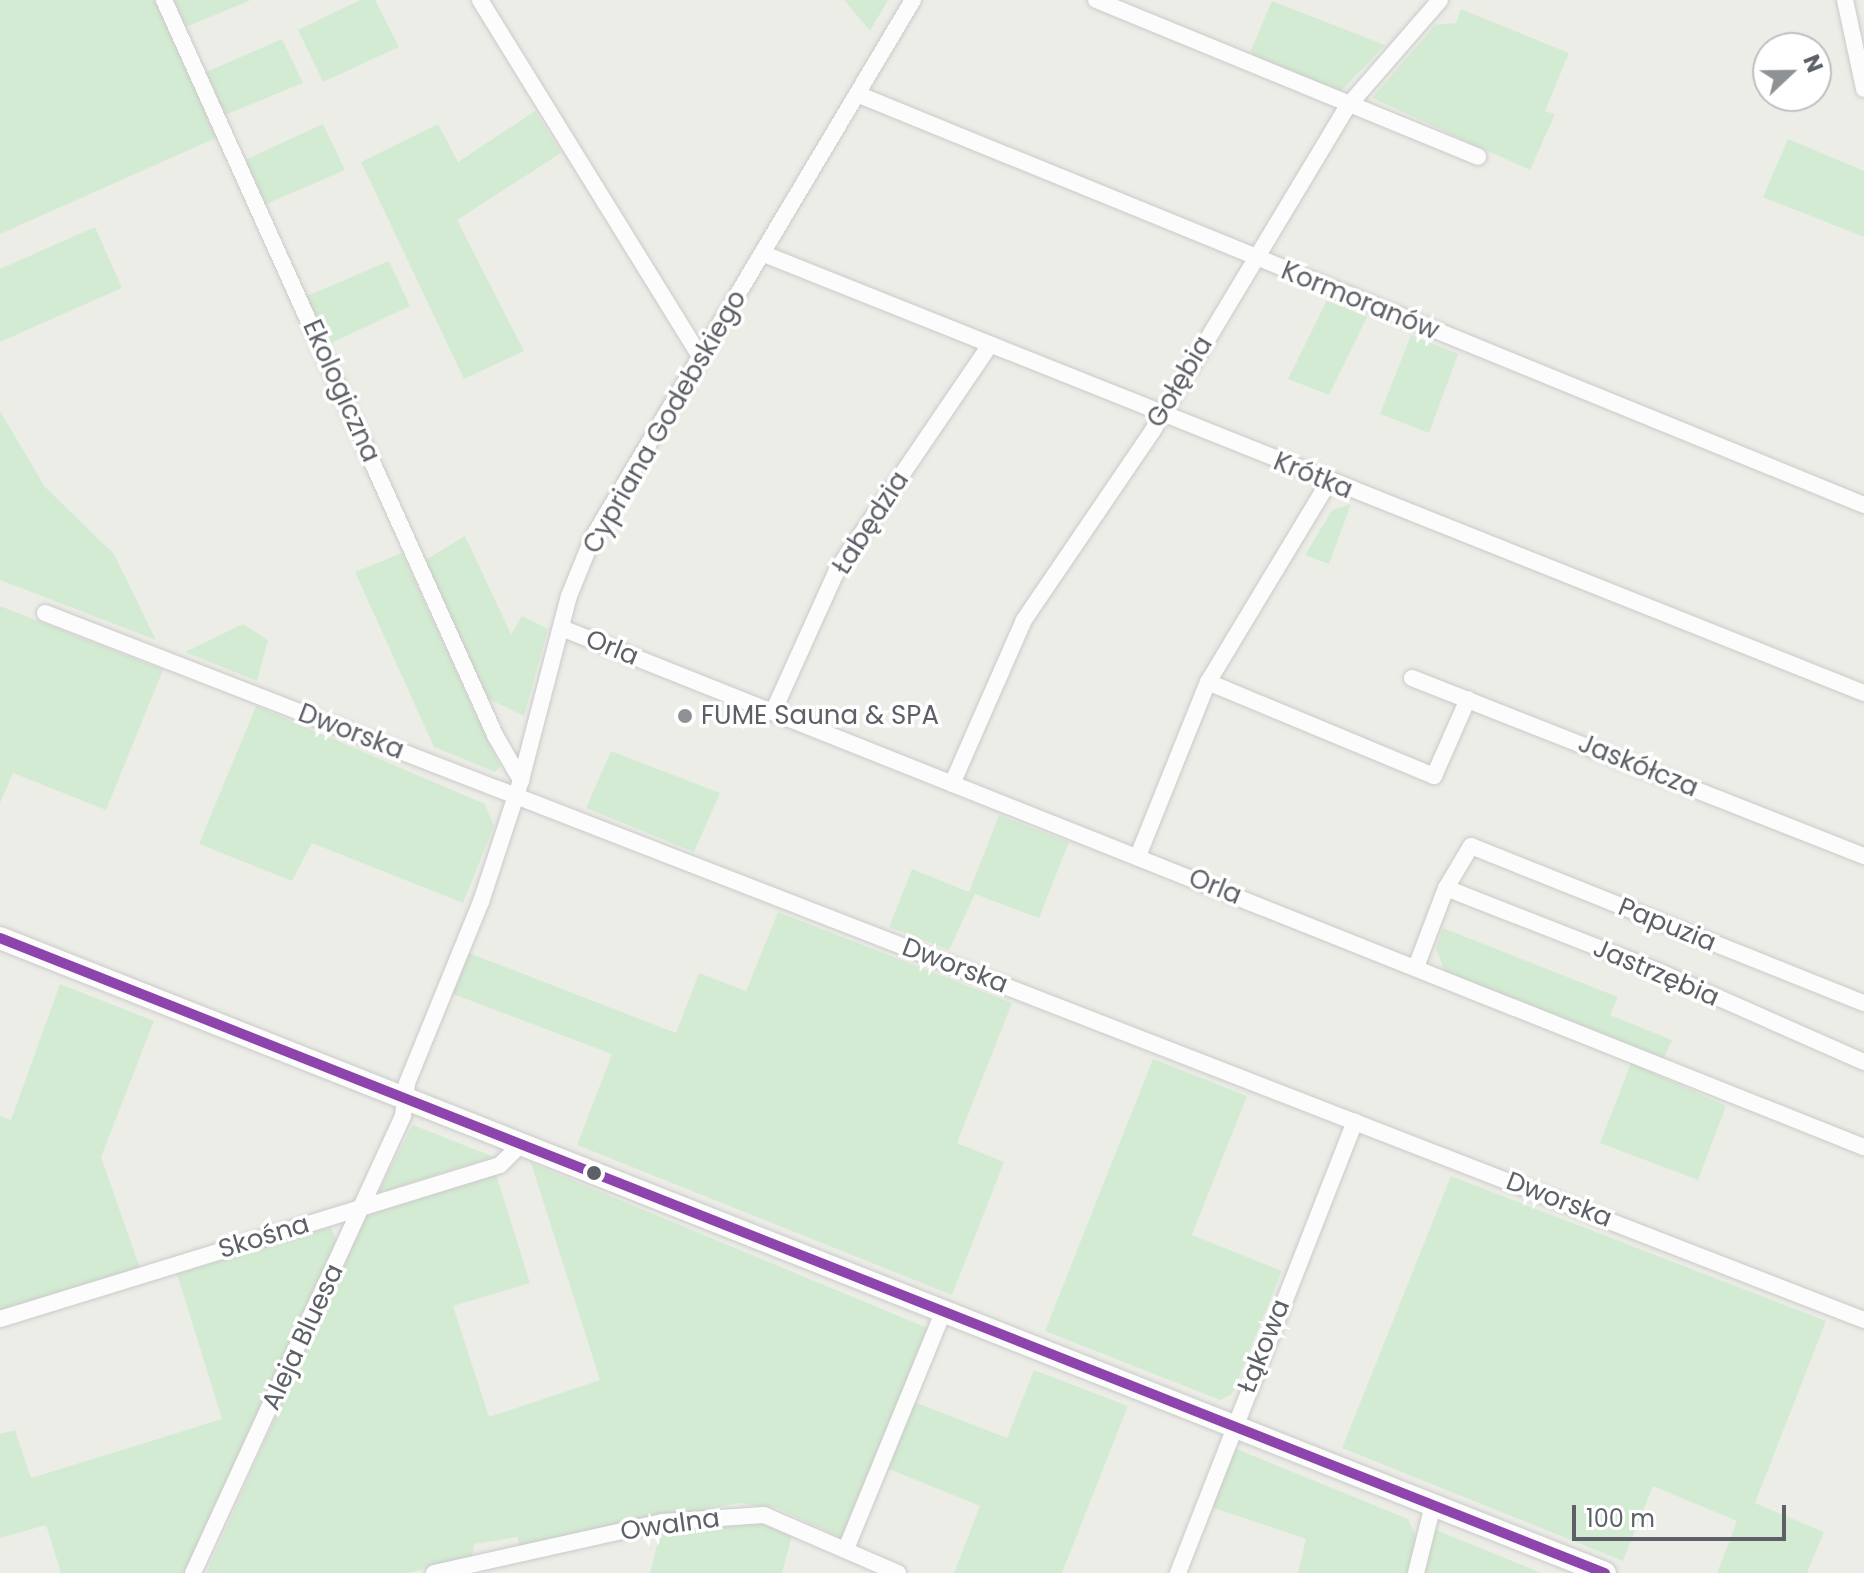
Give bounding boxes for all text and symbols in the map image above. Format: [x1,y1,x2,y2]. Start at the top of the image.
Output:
north arrow [1752,32,1832,112]
text: N [1795,50,1830,77]
street label: Kormoranów [1277,255,1443,347]
street label: Cypriana Godebskiego [577,285,753,559]
street label: Ekologiczna [296,315,386,467]
street label: Gołębia [1141,331,1219,433]
street label: Krótka [1269,446,1357,506]
street label: Łabędzia [826,466,916,580]
street label: Orla [581,623,643,673]
street label: Dworska [294,698,408,766]
place label: FUME Sauna & SPA [701,700,939,732]
marker: FUME Sauna & SPA [676,707,694,725]
street label: Jaskółcza [1573,728,1703,804]
street label: Orla [1184,862,1246,912]
street label: Papuzia [1614,891,1720,959]
street label: Dworska [898,932,1012,1000]
street label: Jastrzębia [1588,933,1724,1013]
unlabelled marker [586,1165,602,1181]
street label: Dworska [1502,1166,1616,1234]
street label: Skośna [215,1208,313,1266]
street label: Aleja Bluesa [256,1259,350,1415]
street label: Łąkowa [1231,1295,1297,1397]
scale bar [1576,1489,1790,1539]
text: 100 m [1586,1502,1655,1535]
street label: Owalna [618,1503,722,1547]

